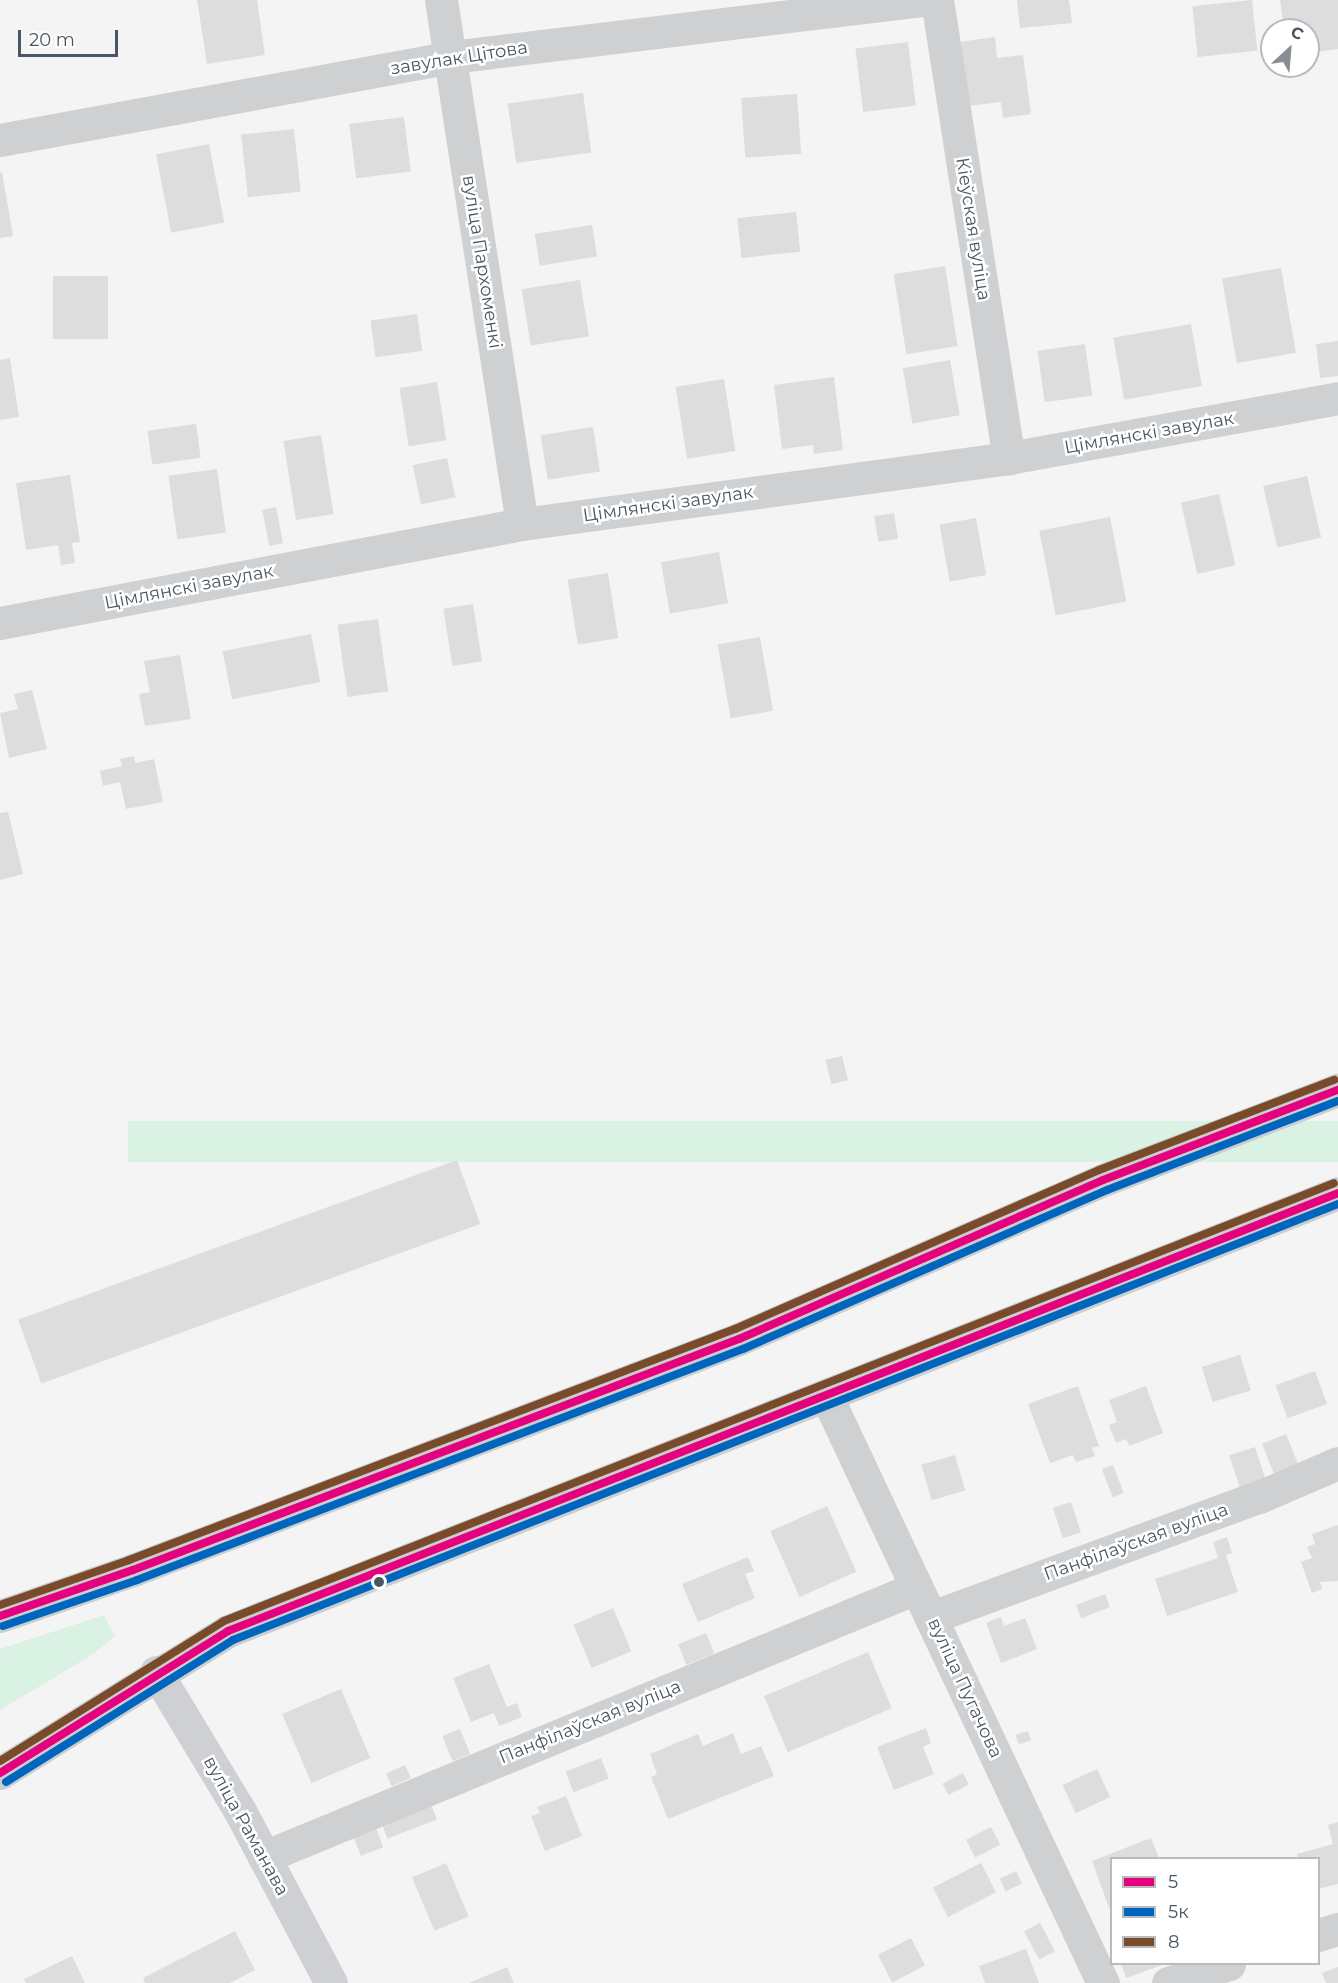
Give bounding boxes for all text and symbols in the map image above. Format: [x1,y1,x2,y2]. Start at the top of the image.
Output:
scale bar [21,18,122,56]
north arrow [1260,18,1320,78]
text: С [1288,22,1307,44]
text: 20 m [29,29,75,51]
street label: завулак Цітова [389,37,529,79]
street label: Кіеўская вуліца [951,156,995,302]
street label: вуліца Пархоменкі [458,174,506,350]
street label: Цімлянскі завулак [1063,407,1235,459]
street label: Цімлянскі завулак [581,481,755,527]
street label: Цімлянскі завулак [103,560,275,614]
street label: Панфілаўская вуліца [1041,1499,1231,1585]
unlabelled marker [373,1576,385,1588]
street label: вуліца Пугачова [923,1615,1007,1761]
street label: Панфілаўская вуліца [496,1676,684,1768]
street label: вуліца Раманава [199,1752,293,1900]
legend [1110,1857,1320,1965]
text: 5 [1168,1871,1178,1893]
text: 5к [1168,1901,1189,1923]
text: 8 [1168,1931,1179,1953]

